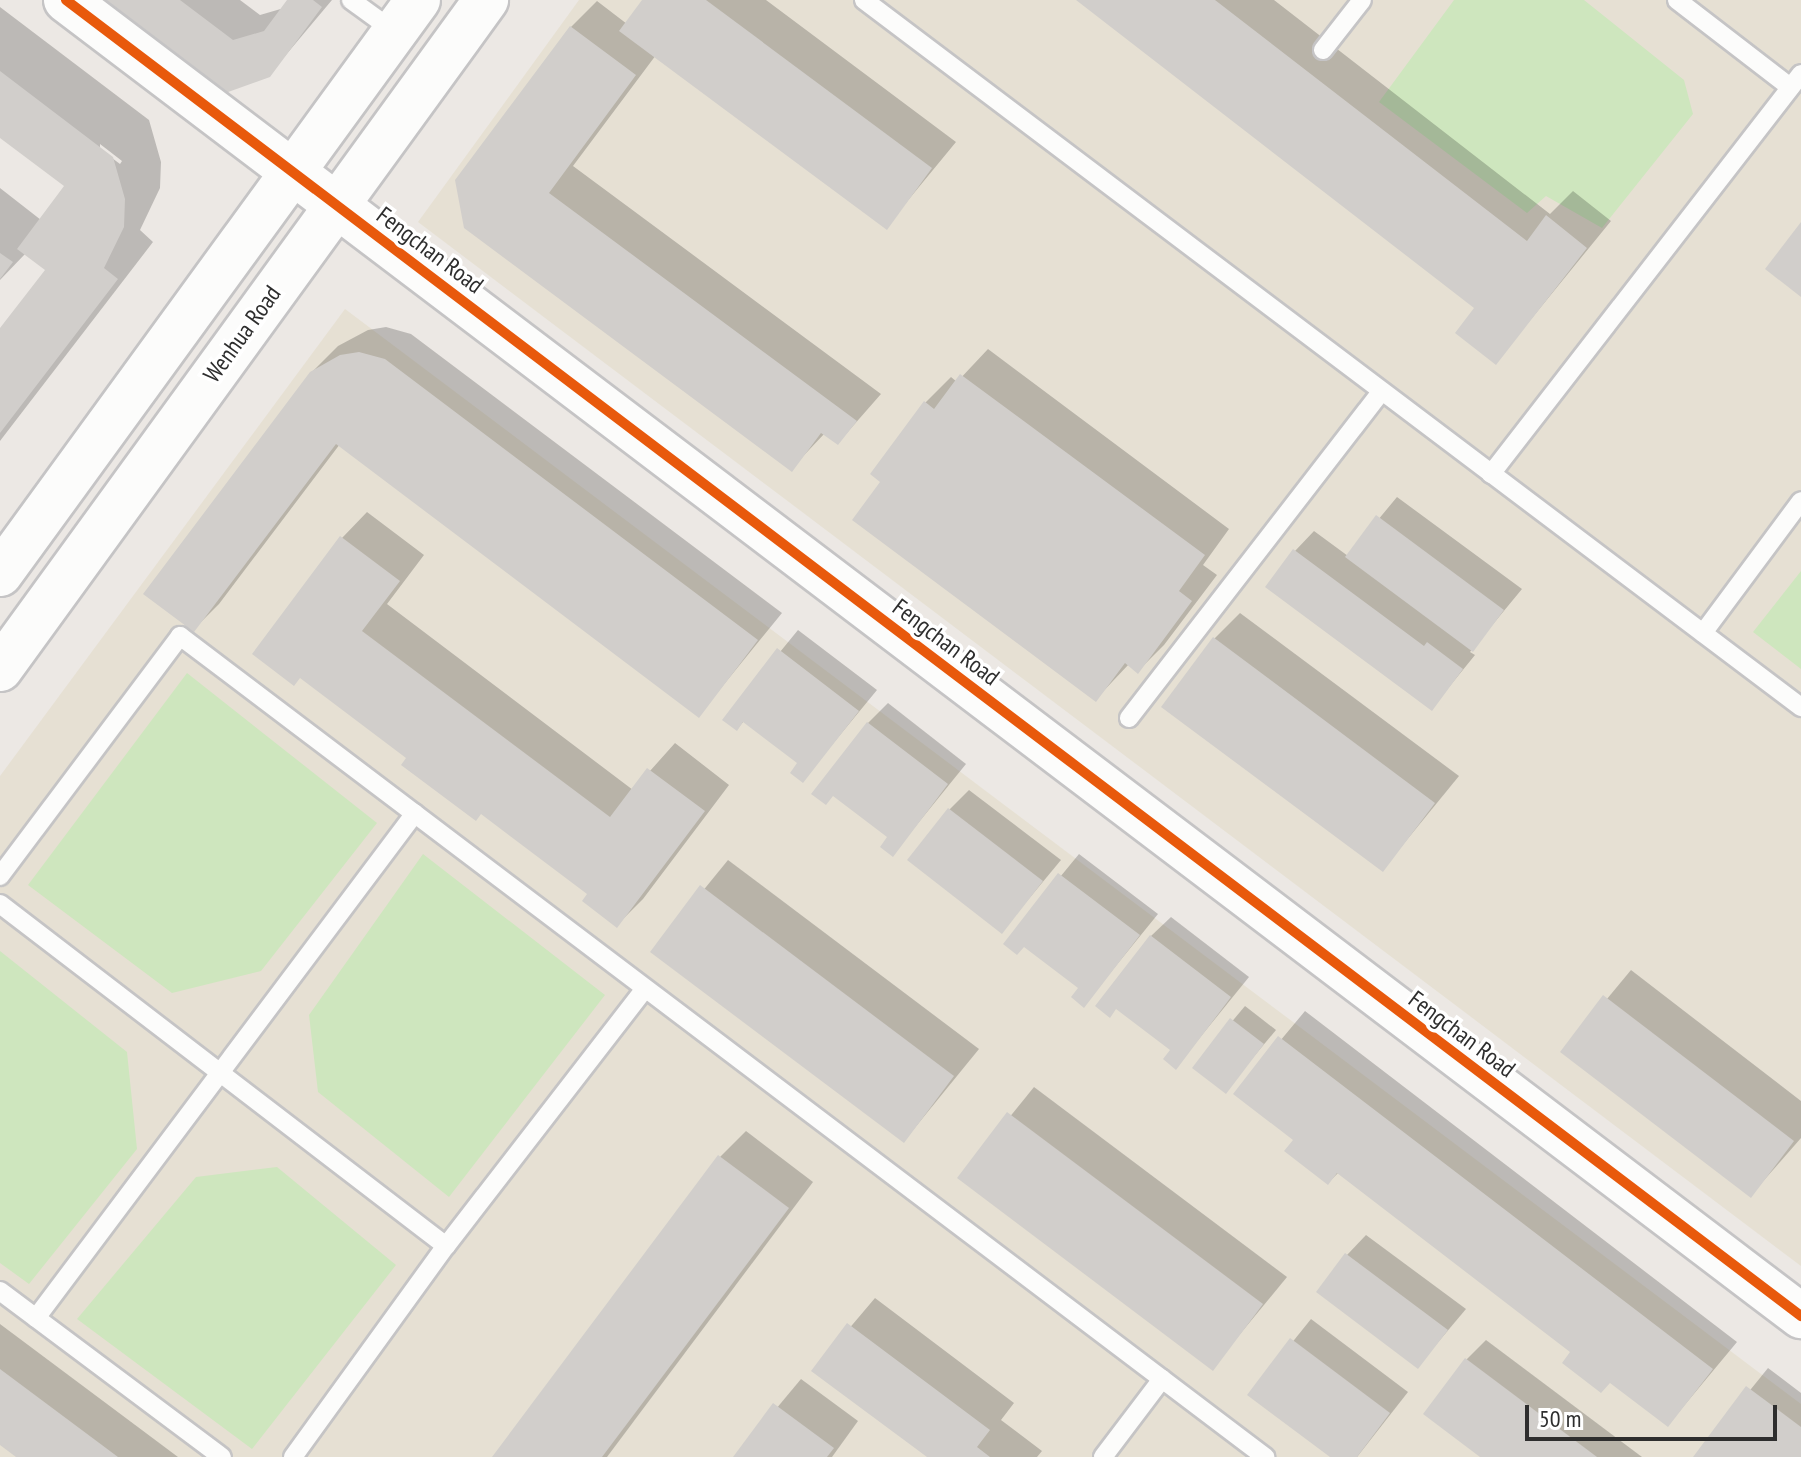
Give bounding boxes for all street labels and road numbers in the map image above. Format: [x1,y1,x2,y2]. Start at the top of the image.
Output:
street label: Fengchan Road [371,201,489,299]
street label: Wenhua Road [197,280,287,388]
street label: Fengchan Road [887,593,1005,691]
street label: Fengchan Road [1403,985,1521,1083]

